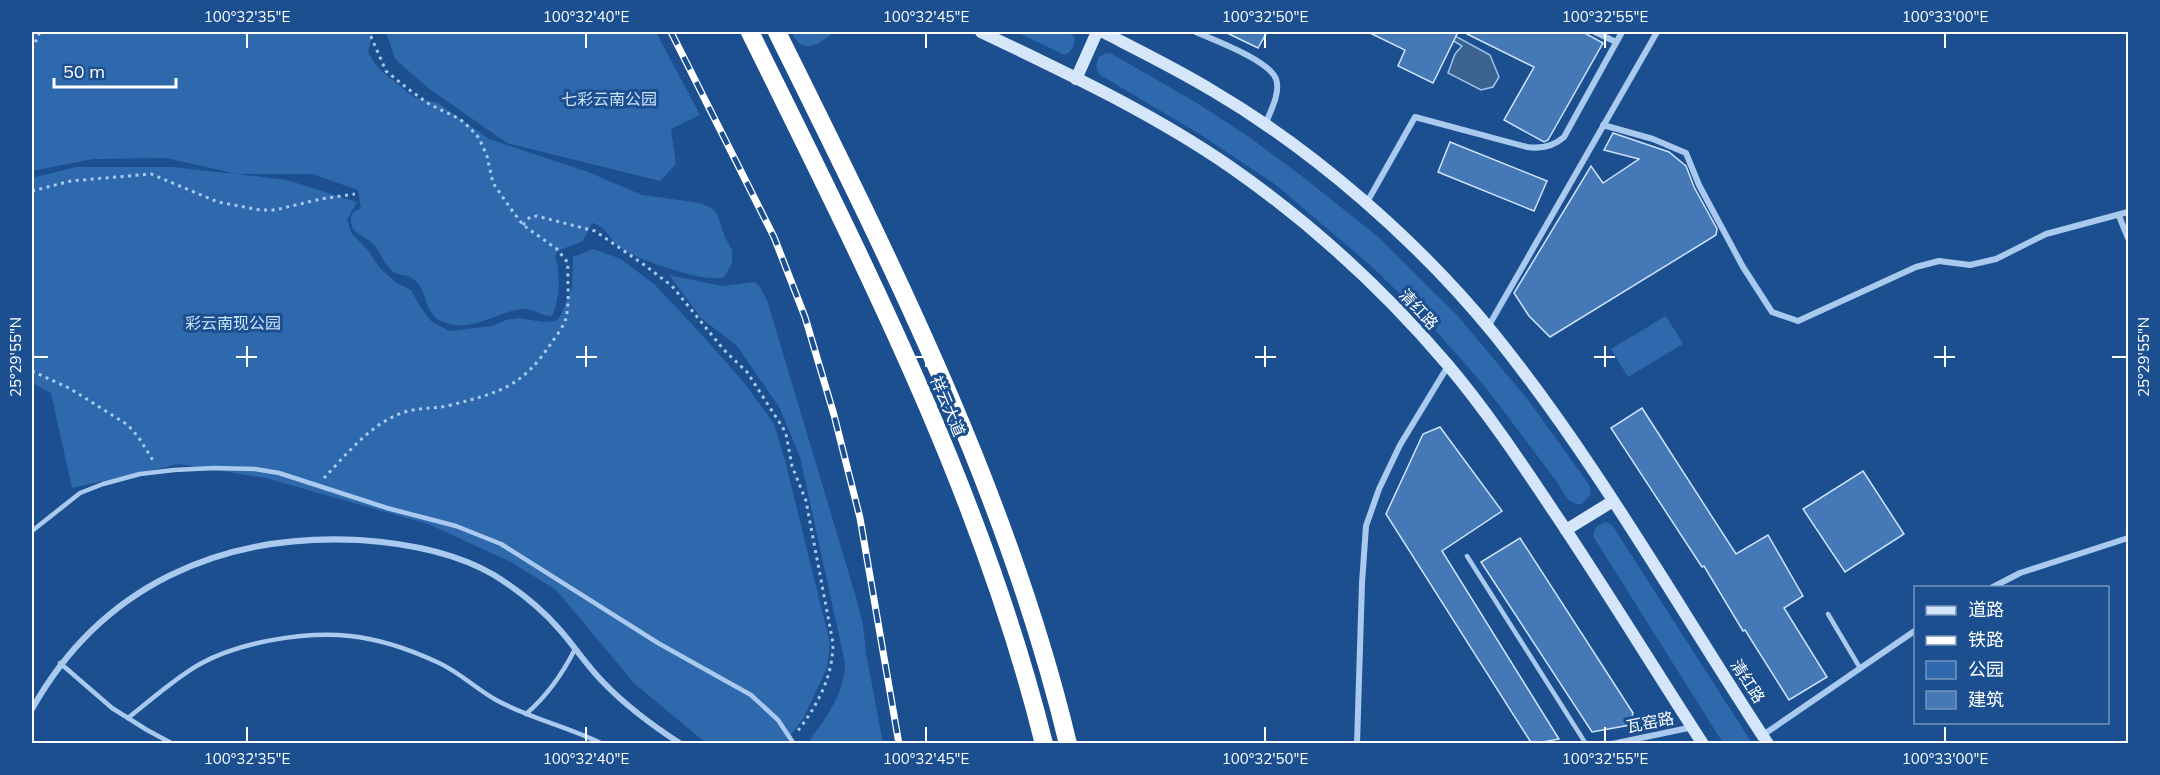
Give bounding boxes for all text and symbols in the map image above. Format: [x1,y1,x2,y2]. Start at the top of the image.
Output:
text: 100°32'35"E [204,7,290,26]
text: 100°32'40"E [543,7,629,26]
text: 100°32'45"E [883,7,969,26]
text: 100°32'50"E [1222,7,1308,26]
text: 100°32'55"E [1562,7,1648,26]
text: 100°33'00"E [1902,7,1988,26]
scale bar [54,51,176,89]
text: 50 m [63,60,105,83]
park label: 七彩云南公园 [561,89,657,109]
street label: 清红路 [1395,285,1443,333]
park label: 彩云南现公园 [185,313,281,333]
text: 25°29'55"N [6,317,25,397]
text: 25°29'55"N [2134,317,2153,397]
street label: 祥云大道 [926,373,970,439]
legend [1914,586,2109,724]
text: 道路 [1968,598,2004,621]
text: 铁路 [1968,628,2004,651]
street label: 清红路 [1727,655,1769,707]
text: 公园 [1968,658,2004,681]
text: 建筑 [1968,688,2004,711]
street label: 瓦窑路 [1625,708,1675,736]
text: 100°32'35"E [204,749,290,768]
text: 100°32'40"E [543,749,629,768]
text: 100°32'45"E [883,749,969,768]
text: 100°32'50"E [1222,749,1308,768]
text: 100°32'55"E [1562,749,1648,768]
text: 100°33'00"E [1902,749,1988,768]

